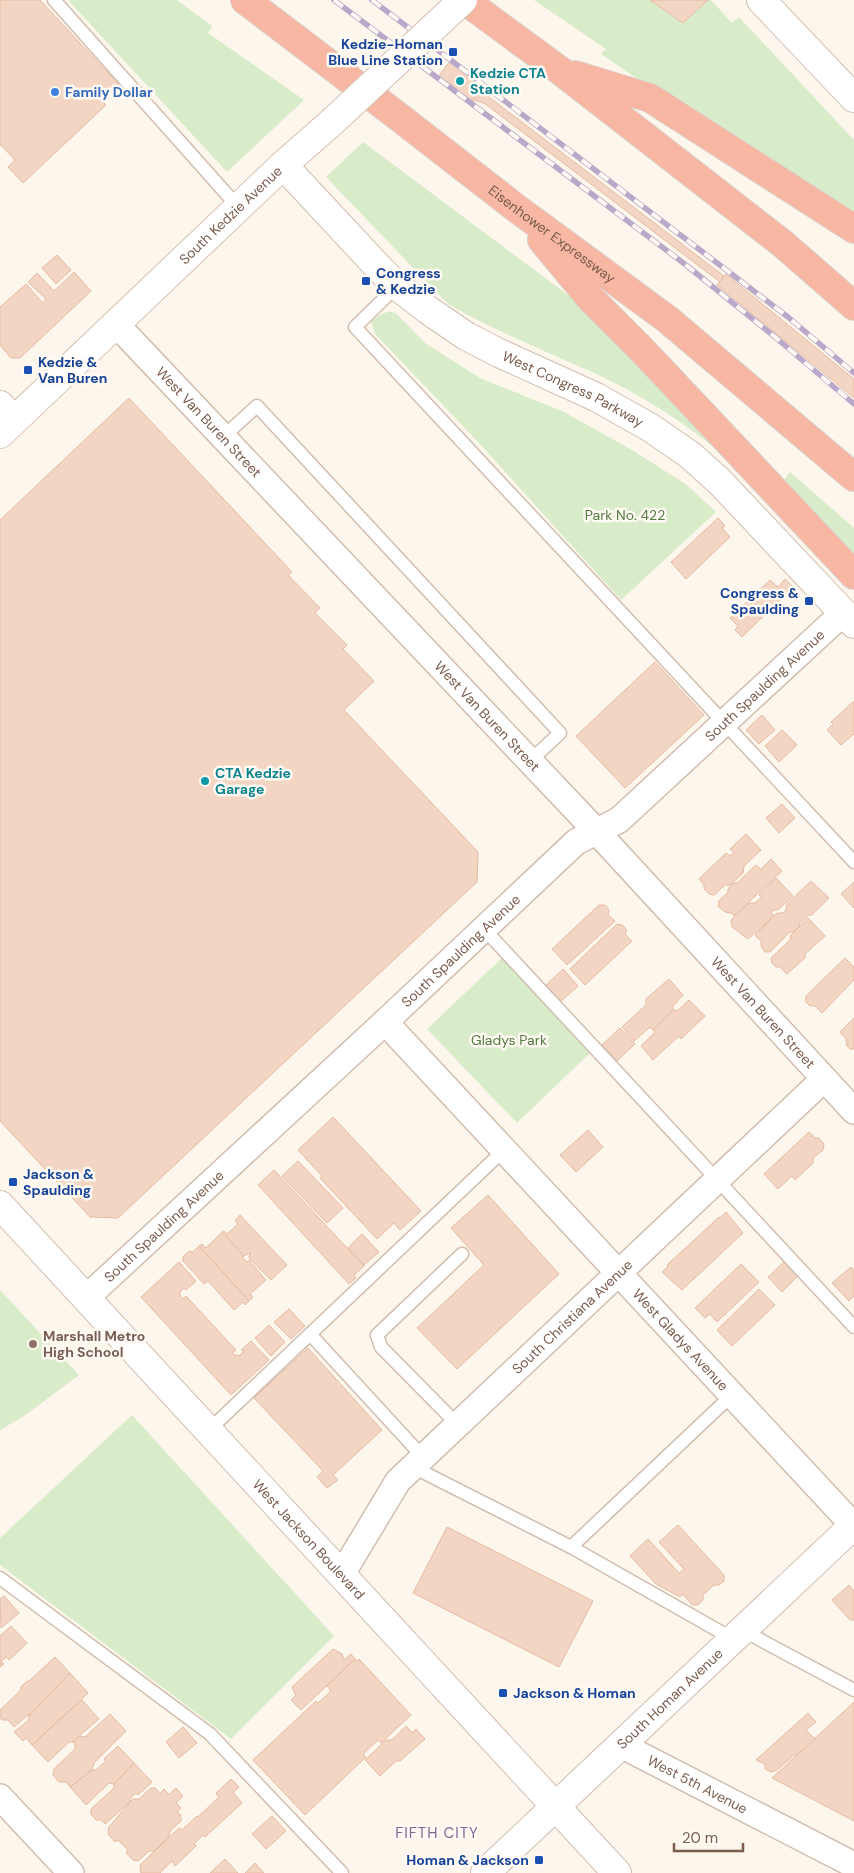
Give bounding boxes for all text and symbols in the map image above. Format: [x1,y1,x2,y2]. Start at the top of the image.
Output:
place label: Kedzie-Homan Blue Line Station [328,35,443,69]
marker: Kedzie-Homan Blue Line Station [447,46,459,58]
place label: Kedzie CTA Station [470,64,546,98]
marker: Kedzie CTA Station [454,75,466,87]
place label: Family Dollar [65,83,153,101]
marker: Family Dollar [49,86,61,98]
street label: South Kedzie Avenue [175,162,286,268]
street label: Eisenhower Expressway [485,181,619,287]
place label: Congress & Kedzie [376,264,441,298]
marker: Congress & Kedzie [360,275,372,287]
street label: West Congress Parkway [500,347,647,431]
place label: Kedzie & Van Buren [38,353,107,387]
street label: West Van Buren Street [152,363,265,481]
marker: Kedzie & Van Buren [22,364,34,376]
park label: Park No. 422 [585,506,665,524]
place label: Congress & Spaulding [720,584,799,618]
marker: Congress & Spaulding [803,595,815,607]
street label: South Spaulding Avenue [701,626,828,745]
street label: West Van Buren Street [431,657,544,775]
place label: CTA Kedzie Garage [215,764,291,798]
marker: CTA Kedzie Garage [199,775,211,787]
street label: South Spaulding Avenue [398,890,524,1011]
street label: West Van Buren Street [707,953,819,1072]
park label: Gladys Park [471,1031,547,1049]
place label: Jackson & Spaulding [23,1165,94,1199]
street label: South Spaulding Avenue [100,1166,228,1286]
marker: Jackson & Spaulding [7,1176,19,1188]
street label: South Christiana Avenue [508,1256,636,1378]
street label: West Gladys Avenue [629,1285,732,1394]
place label: Marshall Metro High School [43,1327,145,1361]
marker: Marshall Metro High School [27,1338,39,1350]
street label: West Jackson Boulevard [249,1475,369,1603]
street label: South Homan Avenue [613,1644,727,1753]
place label: Jackson & Homan [513,1684,636,1702]
marker: Jackson & Homan [497,1687,509,1699]
street label: West 5th Avenue [644,1751,751,1818]
scale bar [674,1820,743,1852]
district label: FIFTH CITY [395,1823,479,1843]
text: 20 m [682,1828,718,1848]
place label: Homan & Jackson [406,1851,529,1869]
marker: Homan & Jackson [533,1854,545,1866]

